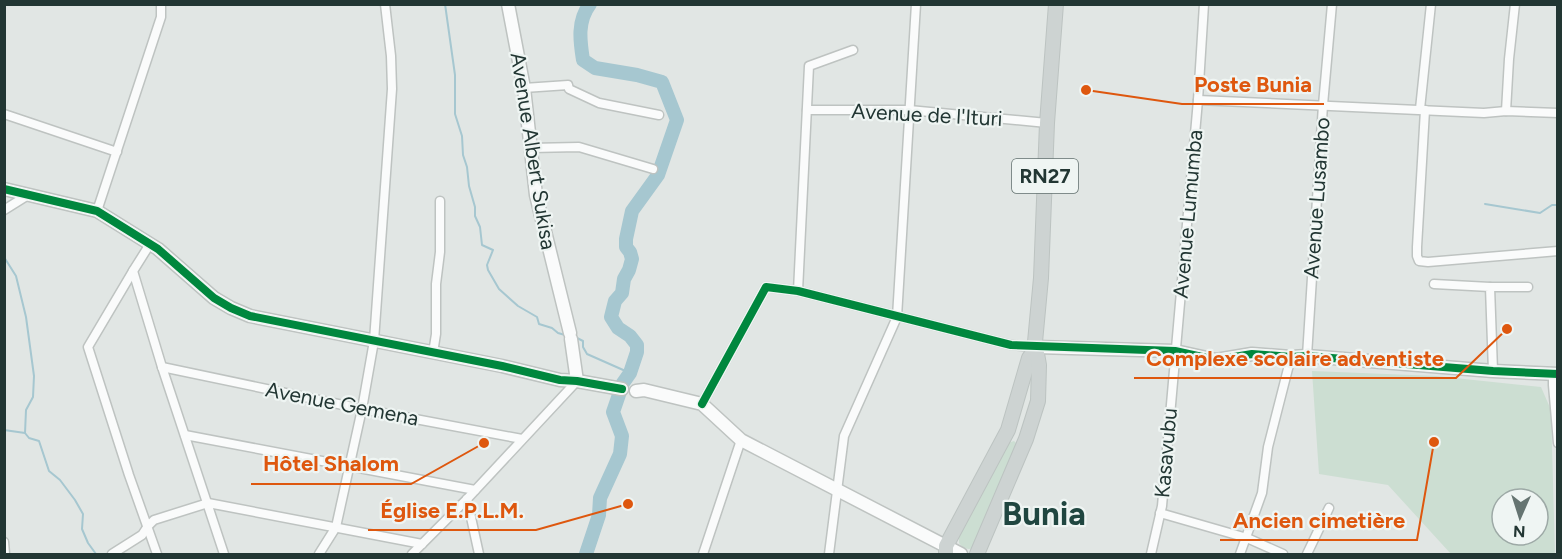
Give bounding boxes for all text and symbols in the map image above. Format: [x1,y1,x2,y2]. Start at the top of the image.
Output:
street label: Avenue Albert Sukisa [506,51,561,251]
callout: Poste Bunia [1182,64,1324,104]
text: Poste Bunia [1194,71,1312,98]
street label: Avenue de l'Ituri [851,98,1003,131]
street label: Avenue Lusambo [1298,116,1335,279]
street label: Avenue Lumumba [1168,129,1207,299]
road number: RN27 [1012,159,1078,193]
callout: Complexe scolaire adventiste [1134,338,1456,378]
text: Complexe scolaire adventiste [1146,345,1444,372]
street label: Avenue Gemena [263,376,421,431]
street label: Kasavubu [1149,407,1182,499]
callout: Hôtel Shalom [251,444,411,484]
text: Hôtel Shalom [263,450,399,477]
north arrow [1490,487,1550,547]
callout: Église E.P.L.M. [368,490,536,530]
district label: Bunia [1002,494,1086,533]
text: Église E.P.L.M. [380,497,524,524]
callout: Ancien cimetière [1220,500,1417,540]
text: Ancien cimetière [1233,507,1405,534]
text: N [1513,522,1526,541]

